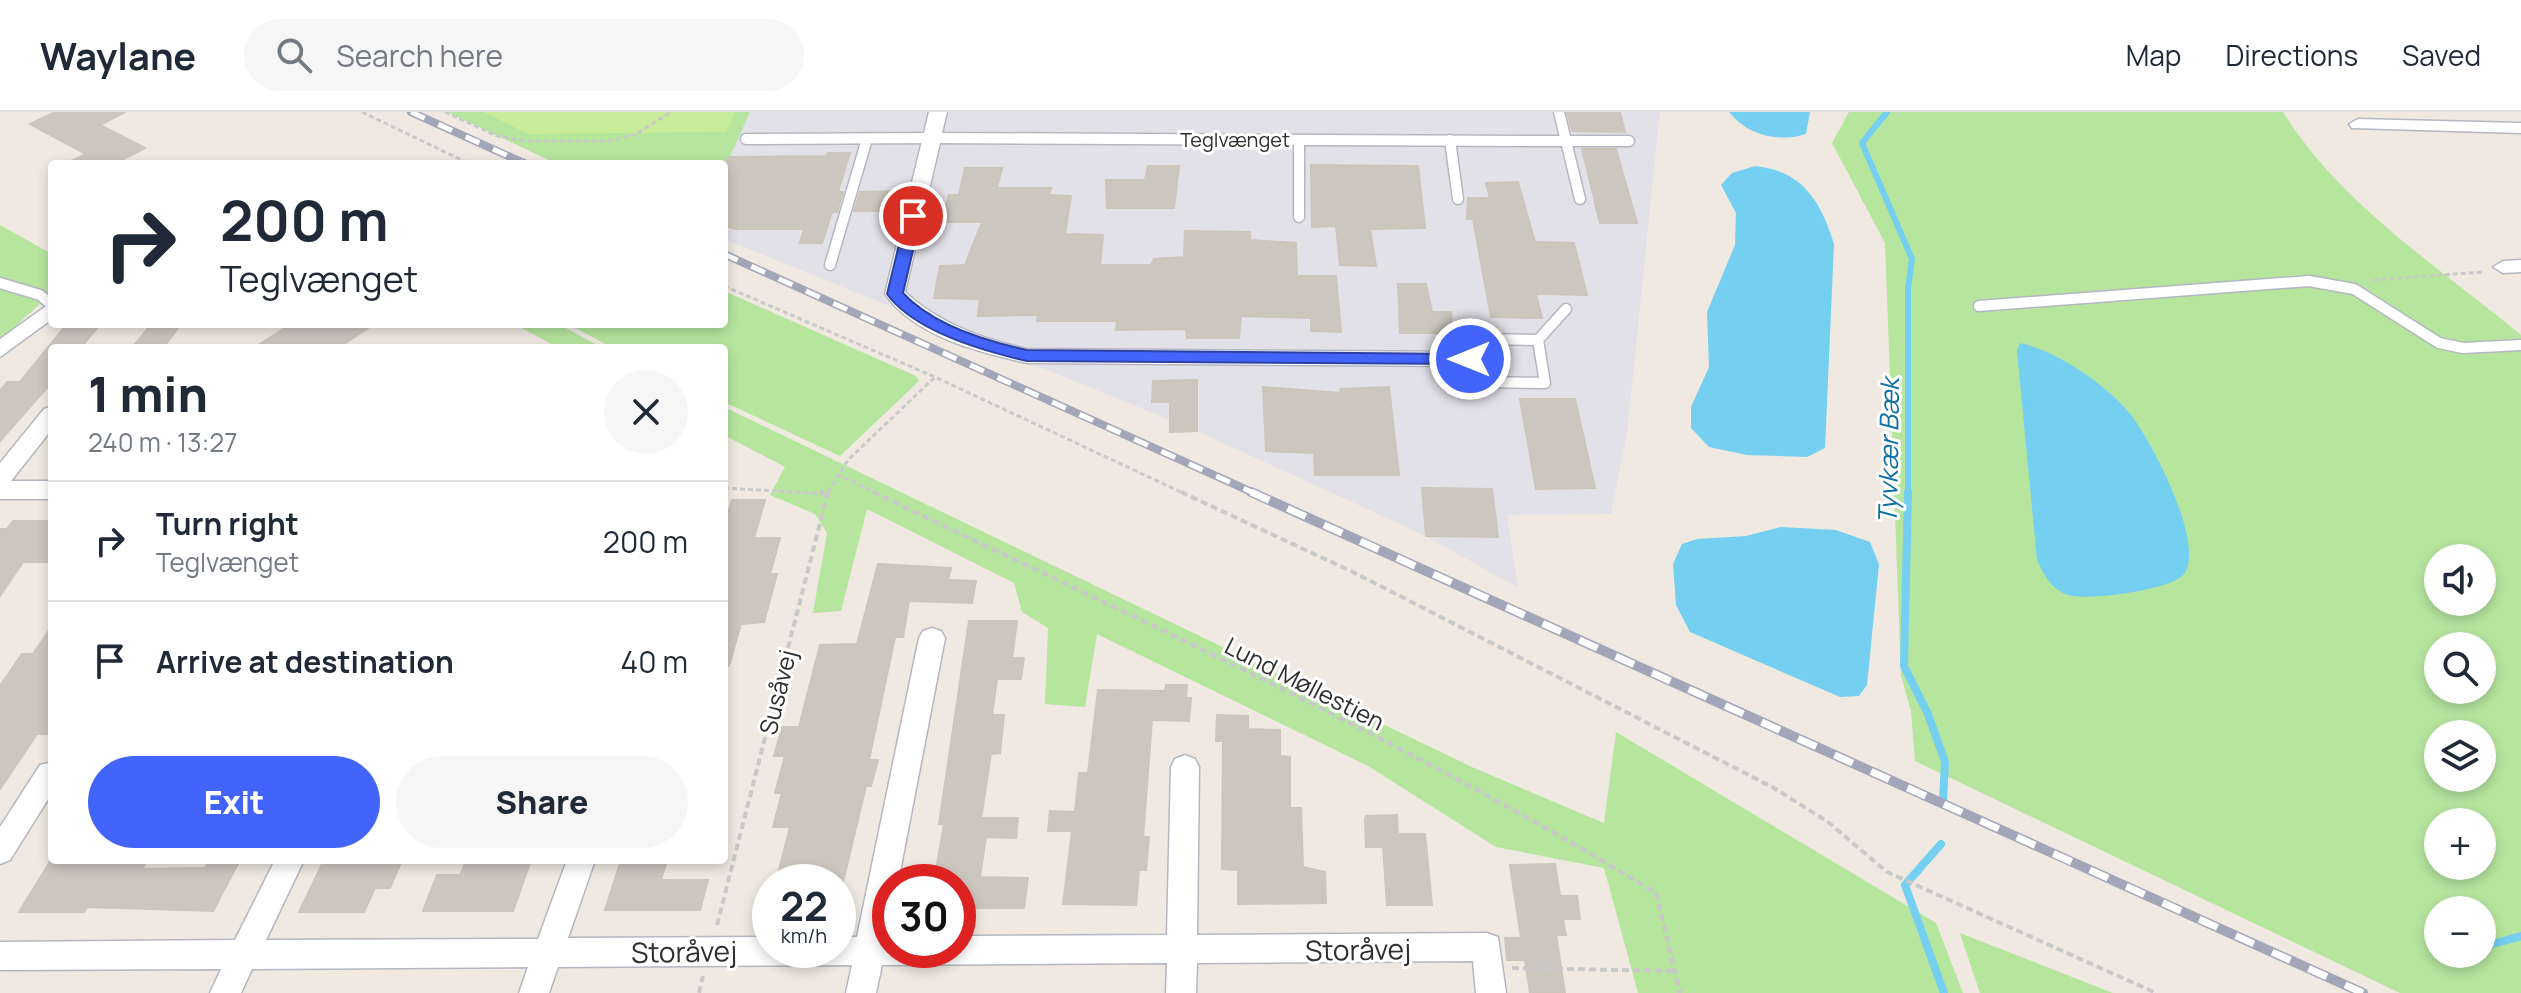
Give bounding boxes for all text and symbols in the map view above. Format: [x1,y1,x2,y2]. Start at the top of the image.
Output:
search box [244,19,804,91]
text: Waylane [40,29,196,81]
icon: search [272,33,316,77]
text: Search here [336,35,503,76]
text: Map [2126,36,2181,74]
text: Directions [2225,36,2358,74]
text: Saved [2402,36,2481,74]
street label: Teglvænget [1180,126,1290,153]
text: 200 m [220,181,389,258]
pin [879,182,947,250]
icon: right [88,192,192,296]
icon: arrive [891,194,935,238]
text: Teglvænget [220,254,418,303]
position arrow [1428,317,1512,401]
text: 1 min [88,361,208,426]
button: close [604,370,688,454]
water label: Tyvkær Bæk [1869,374,1907,524]
text: 240 m · 13:27 [88,424,237,460]
text: Turn right [156,503,299,544]
icon: right [88,519,132,563]
text: 200 m [603,521,688,562]
text: Teglvænget [156,544,299,580]
map controls [2424,544,2496,968]
button: sound [2424,544,2496,616]
street label: Lund Møllestien [1220,629,1390,737]
button: search [2424,632,2496,704]
icon: arrive [88,639,132,683]
text: Arrive at destination [156,641,454,682]
text: 40 m [621,641,688,682]
street label: Susåvej [751,646,803,738]
button: layers [2424,720,2496,792]
button: Exit [88,756,380,848]
button: Share [396,756,688,848]
button: + [2424,808,2496,880]
speed limit sign: 30 [872,864,976,968]
text: 22 [780,878,828,933]
button: − [2424,896,2496,968]
text: km/h [781,922,827,949]
street label: Storåvej [1305,929,1411,969]
street label: Storåvej [631,931,737,971]

